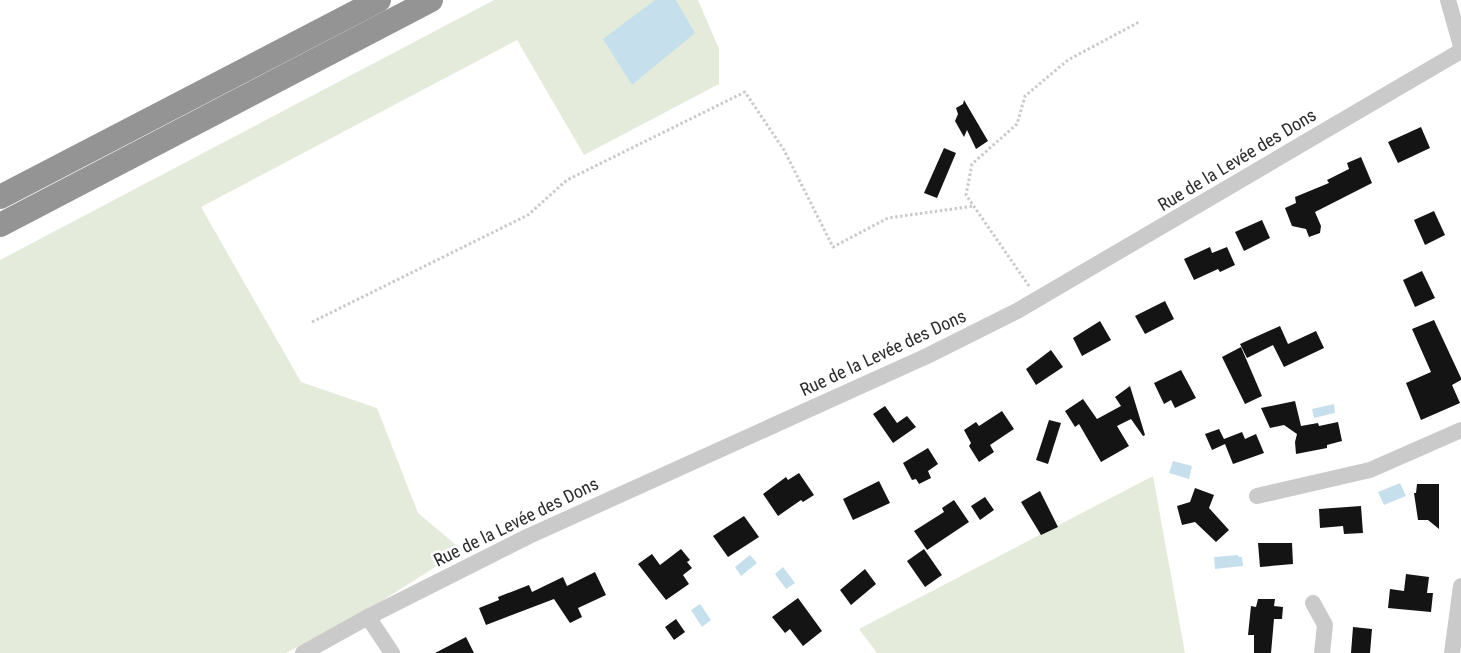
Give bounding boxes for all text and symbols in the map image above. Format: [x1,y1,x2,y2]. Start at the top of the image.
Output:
street label: Rue de la Levée des Dons [1154,104,1320,215]
street label: Rue de la Levée des Dons [797,305,969,400]
street label: Rue de la Levée des Dons [430,473,602,571]

